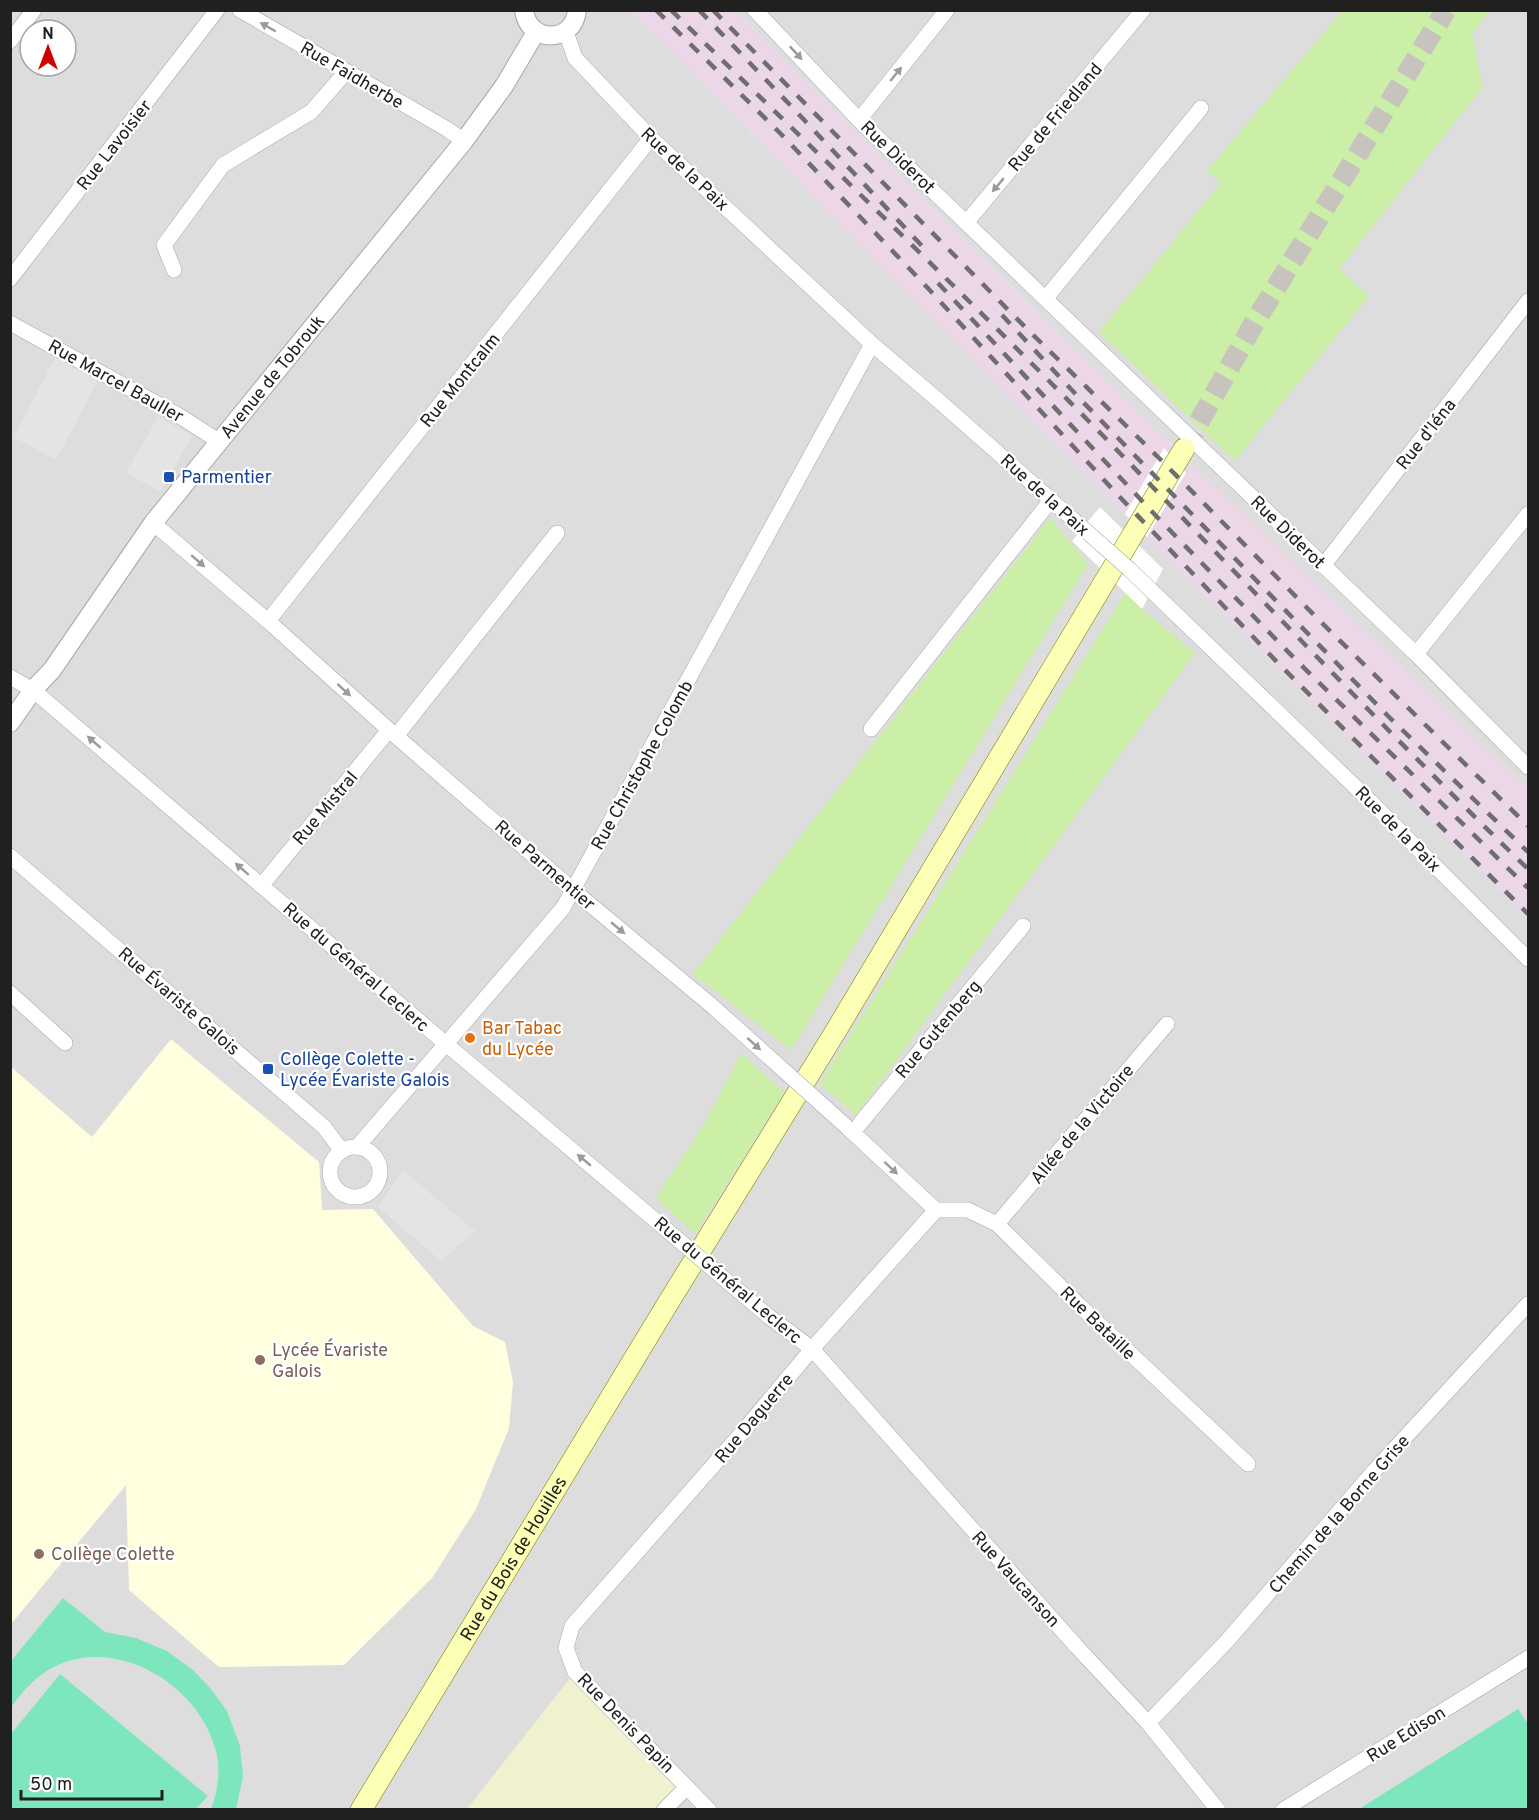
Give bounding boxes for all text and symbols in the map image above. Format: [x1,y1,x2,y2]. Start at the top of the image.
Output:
north arrow [18,18,78,78]
one-way arrow [259,22,276,32]
text: N [42,25,54,45]
street label: Rue Faidherbe [295,37,407,115]
one-way arrow [788,46,802,60]
street label: Rue de Friedland [1004,59,1108,177]
one-way arrow [889,66,902,82]
street label: Rue Lavoisier [73,96,158,196]
street label: Rue Diderot [855,117,939,200]
street label: Rue de la Paix [635,123,733,217]
one-way arrow [992,177,1005,192]
street label: Avenue de Tobrouk [216,311,331,444]
street label: Rue Montcalm [416,329,506,433]
street label: Rue Marcel Bauller [43,336,187,429]
street label: Rue d'Iéna [1392,395,1462,475]
street label: Rue de la Paix [995,450,1093,542]
place label: Parmentier [181,467,272,490]
marker: Parmentier [162,470,176,484]
street label: Rue Diderot [1245,492,1329,575]
one-way arrow [190,554,205,567]
street label: Rue Christophe Colomb [587,677,700,855]
one-way arrow [336,683,351,696]
one-way arrow [87,736,102,749]
street label: Rue Mistral [288,767,364,851]
street label: Rue de la Paix [1349,782,1445,878]
street label: Rue Parmentier [489,816,599,916]
one-way arrow [235,863,250,876]
street label: Rue du Général Leclerc [277,898,433,1038]
one-way arrow [610,921,626,934]
street label: Rue Évariste Galois [112,941,245,1061]
street label: Rue Gutenberg [891,976,987,1084]
place label: Bar Tabac du Lycée [482,1018,562,1062]
marker: Bar Tabac du Lycée [463,1031,477,1045]
one-way arrow [747,1037,762,1051]
place label: Collège Colette - Lycée Évariste Galois [280,1049,450,1093]
street label: Allée de la Victoire [1026,1060,1140,1190]
marker: Collège Colette - Lycée Évariste Galois [261,1062,275,1076]
one-way arrow [577,1154,592,1167]
one-way arrow [883,1161,898,1174]
street label: Rue du Général Leclerc [648,1212,806,1350]
street label: Rue Bataille [1054,1282,1140,1366]
place label: Lycée Évariste Galois [272,1338,388,1384]
marker: Lycée Évariste Galois [253,1353,267,1367]
street label: Rue Daguerre [711,1369,799,1469]
street label: Chemin de la Borne Grise [1265,1431,1416,1599]
street label: Rue du Bois de Houilles [456,1473,573,1646]
street label: Rue Vaucanson [966,1527,1064,1633]
place label: Collège Colette [51,1544,175,1567]
marker: Collège Colette [32,1547,46,1561]
street label: Rue Denis Papin [571,1669,679,1779]
street label: Rue Edison [1363,1702,1451,1769]
scale bar [21,1763,162,1801]
text: 50 m [30,1774,72,1797]

